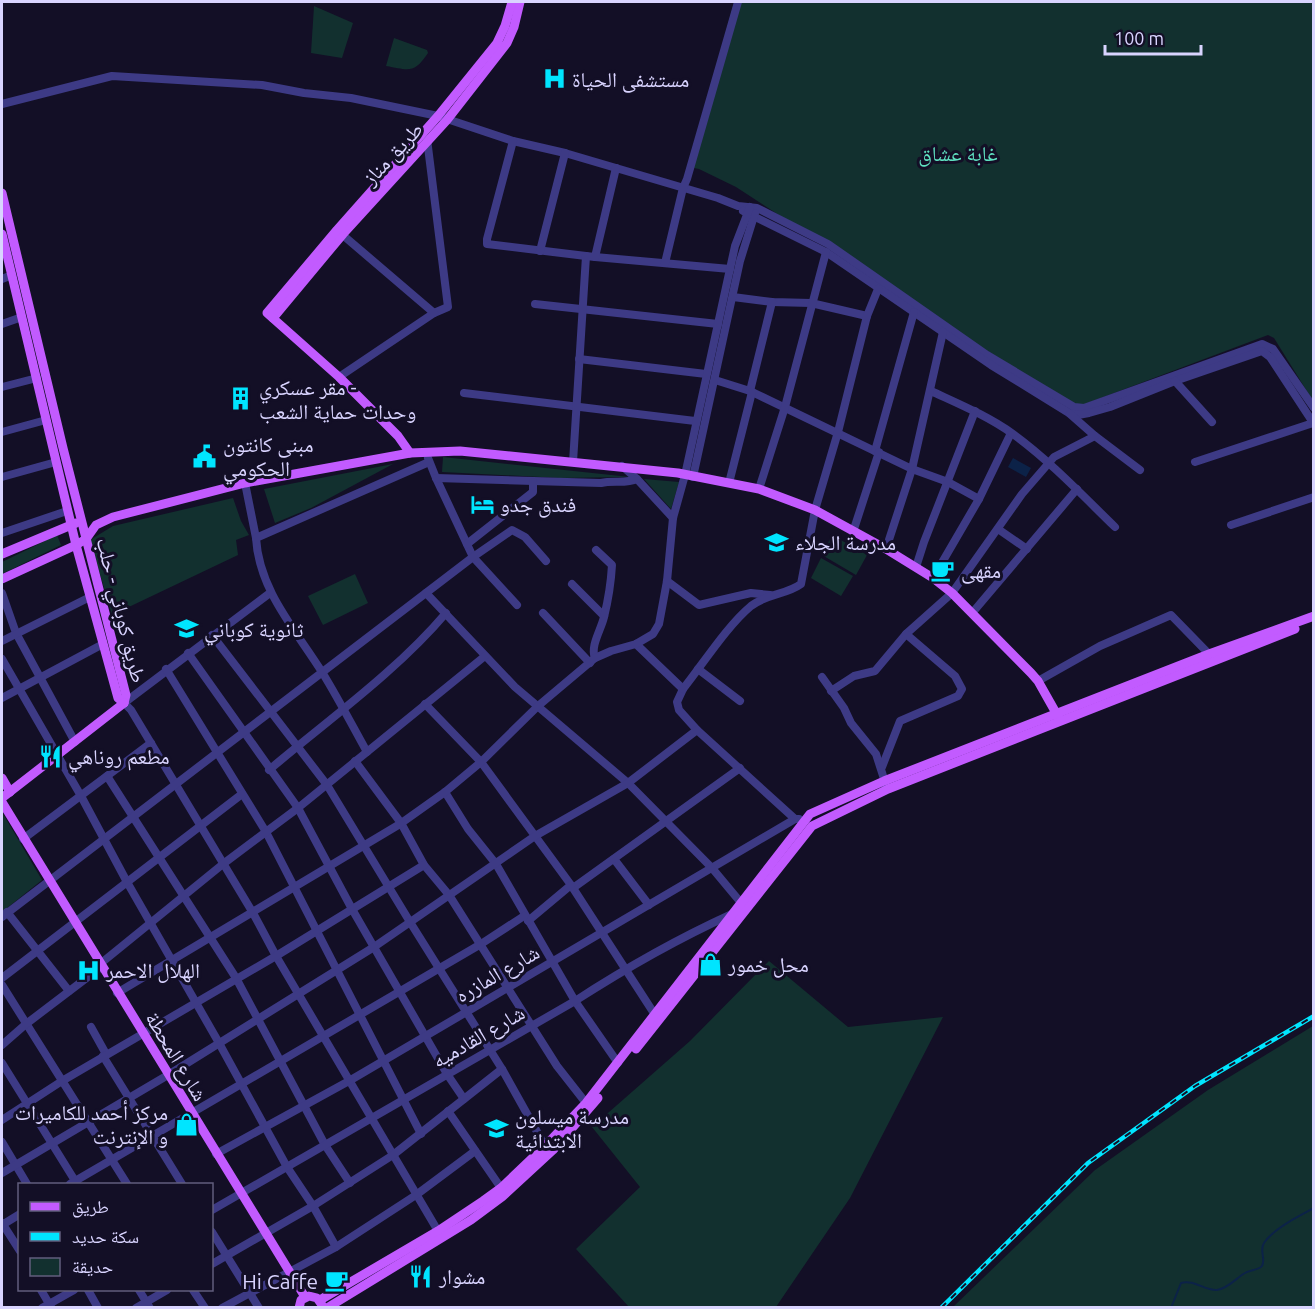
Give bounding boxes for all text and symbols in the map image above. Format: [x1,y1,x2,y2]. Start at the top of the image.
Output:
scale bar [1105,18,1201,56]
text: 100 m [1114,28,1164,48]
hospital icon: مستشفى الحياة [541,66,567,92]
place label: مستشفى الحياة [572,67,689,93]
street label: طريق مناز [356,117,428,191]
park label: غابة عشاق [918,141,998,167]
place label: مقر عسكري - وحدات حماية الشعب [259,375,416,424]
building icon: مقر عسكري - وحدات حماية الشعب [228,386,254,412]
place label: مبنى كانتون الحكومي [223,432,314,485]
public building icon: مبنى كانتون الحكومي [192,443,218,469]
hotel icon: فندق جدو [469,491,495,517]
place label: فندق جدو [500,492,576,518]
school or university icon: مدرسة الجلاء [764,529,790,555]
place label: مدرسة الجلاء [795,530,896,554]
street label: طريق كوباني - حلب [87,535,152,686]
cafe icon: مقهى [930,557,956,583]
place label: مقهى [961,558,1001,584]
school or university icon: ثانوية كوباني [173,616,199,642]
place label: ثانوية كوباني [204,617,304,646]
restaurant icon: مطعم روناهي [37,743,63,769]
place label: مطعم روناهي [68,744,170,773]
street label: شارع المازره [451,939,544,1008]
shop icon: محل خمور [697,951,723,977]
place label: محل خمور [727,952,809,978]
hospital icon: الهلال الاحمر [75,957,101,983]
place label: الهلال الاحمر [105,958,200,983]
street label: شارع القادميه [427,1000,530,1074]
street label: شارع المحطة [139,1007,213,1106]
place label: مركز أحمد للكاميرات و الإنترنت [15,1100,168,1150]
place label: مدرسة ميسلون الابتدائية [515,1104,629,1153]
shop icon: مركز أحمد للكاميرات و الإنترنت [173,1111,199,1137]
school or university icon: مدرسة ميسلون الابتدائية [484,1115,510,1141]
legend [18,1183,213,1291]
text: طريق [72,1196,109,1218]
text: سكة حديد [72,1226,139,1247]
text: حديقة [72,1256,113,1277]
restaurant icon: مشوار [408,1263,434,1289]
place label: مشوار [438,1264,485,1288]
cafe icon: Hi Caffe [323,1268,349,1294]
place label: Hi Caffe [242,1269,318,1293]

